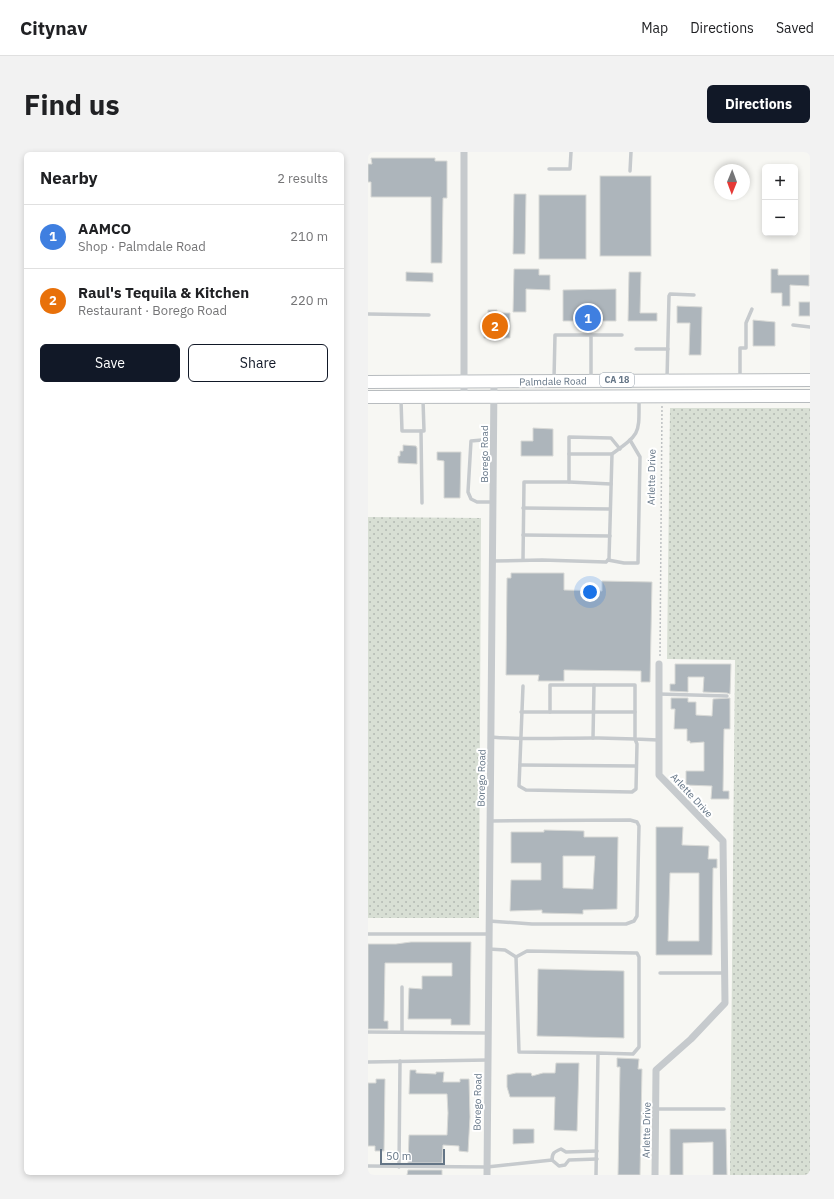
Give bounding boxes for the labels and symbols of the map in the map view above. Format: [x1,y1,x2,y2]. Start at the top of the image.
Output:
north arrow [714,164,750,200]
pin: 1 [575,303,601,333]
pin: 2 [482,311,508,341]
road number: CA 18 [600,373,634,387]
street label: Palmdale Road [519,374,587,389]
street label: Borego Road [478,425,491,483]
street label: Arlette Drive [645,448,658,505]
your location [580,582,600,602]
street label: Borego Road [474,749,489,807]
street label: Arlette Drive [668,770,716,821]
street label: Borego Road [470,1073,485,1131]
street label: Arlette Drive [640,1101,653,1158]
scale bar [380,1147,445,1166]

